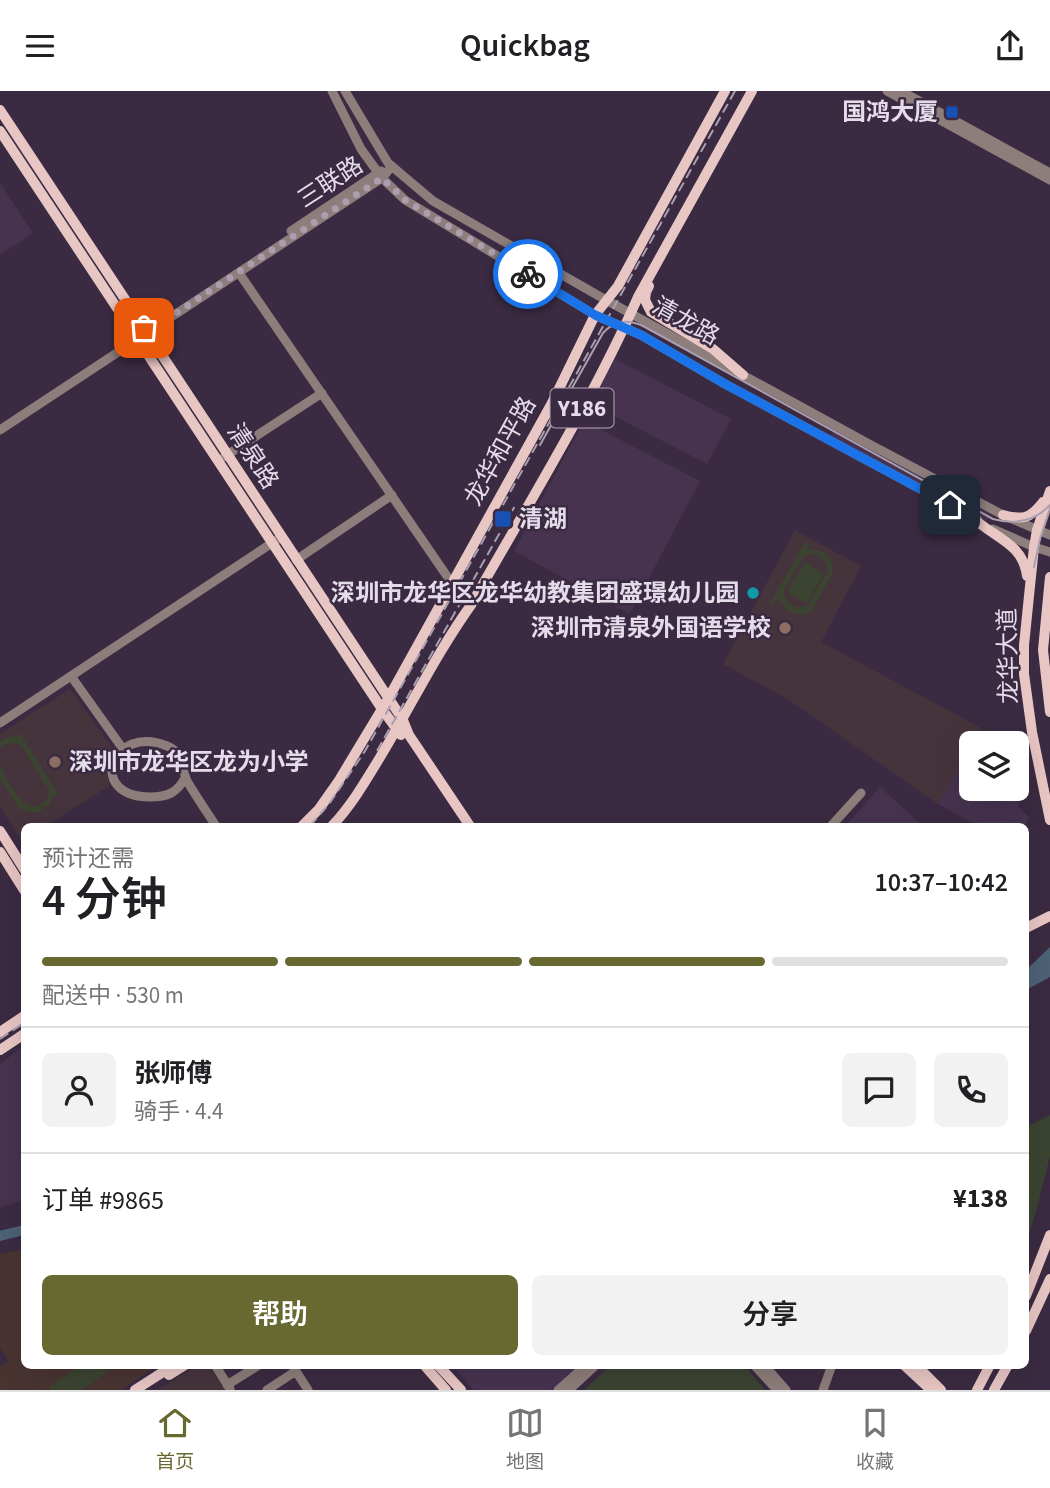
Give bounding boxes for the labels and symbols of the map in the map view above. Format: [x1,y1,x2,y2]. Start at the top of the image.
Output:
place label: 国鸿大厦 [842,95,938,130]
marker: 国鸿大厦 [944,104,960,120]
street label: 三联路 [291,148,370,217]
courier [493,239,563,309]
street label: 清龙路 [646,289,726,354]
pin [114,298,174,358]
road number: Y186 [550,389,614,427]
street label: 龙华和平路 [456,390,545,512]
street label: 清泉路 [218,417,287,496]
pin [920,475,980,535]
place label: 清湖 [519,502,567,537]
marker: 清湖 [493,509,513,529]
place label: 深圳市龙华区龙华幼教集团盛璟幼儿园 [331,576,739,611]
marker: 深圳市龙华区龙华幼教集团盛璟幼儿园 [745,585,761,601]
street label: 龙华大道 [990,608,1027,704]
place label: 深圳市清泉外国语学校 [531,611,771,646]
marker: 深圳市清泉外国语学校 [777,620,793,636]
place label: 深圳市龙华区龙为小学 [69,745,309,780]
marker: 深圳市龙华区龙为小学 [47,754,63,770]

